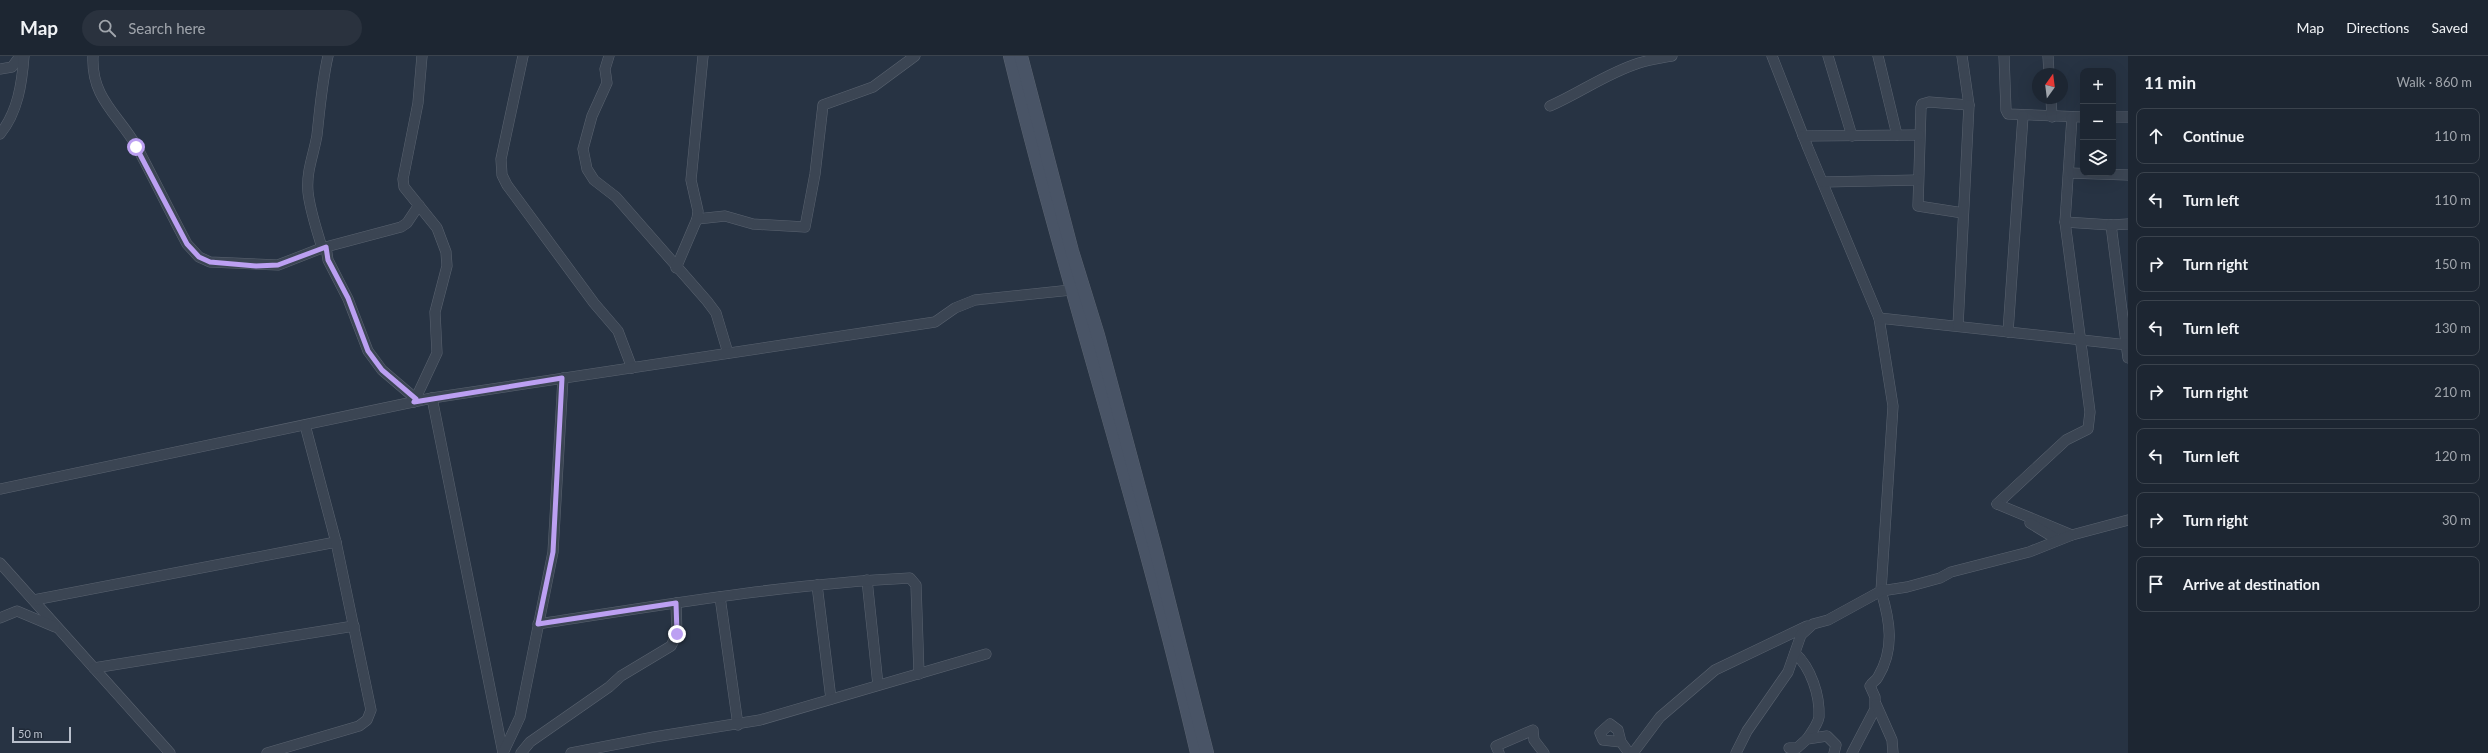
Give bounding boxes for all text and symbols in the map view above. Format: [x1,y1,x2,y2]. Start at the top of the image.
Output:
search box [82,10,362,46]
text: Map [20,16,58,39]
icon: search [96,17,118,39]
text: Search here [128,19,206,37]
text: Map [2297,19,2324,36]
text: Directions [2346,19,2409,36]
text: Saved [2431,19,2468,36]
north arrow [2032,68,2068,104]
map controls [2080,68,2116,176]
button: + [2080,68,2116,104]
text: 11 min [2144,72,2196,93]
text: Walk · 860 m [2396,74,2472,90]
button: − [2080,104,2116,140]
icon: ahead [2145,125,2167,147]
text: Continue [2183,127,2244,145]
text: 110 m [2434,128,2471,144]
route start [127,138,145,156]
button: layers [2080,140,2116,176]
icon: left [2145,189,2167,211]
text: Turn left [2183,191,2239,209]
text: 110 m [2434,192,2471,208]
icon: right [2145,253,2167,275]
text: Turn right [2183,255,2248,273]
text: 150 m [2434,256,2471,272]
icon: left [2145,317,2167,339]
text: Turn left [2183,319,2239,337]
text: 130 m [2434,320,2471,336]
icon: right [2145,381,2167,403]
text: Turn right [2183,383,2248,401]
text: 210 m [2434,384,2471,400]
icon: left [2145,445,2167,467]
text: Turn left [2183,447,2239,465]
text: 120 m [2434,448,2471,464]
icon: right [2145,509,2167,531]
text: Turn right [2183,511,2248,529]
text: 30 m [2442,512,2471,528]
icon: arrive [2145,573,2167,595]
text: Arrive at destination [2183,575,2320,593]
route end [668,625,686,643]
scale bar [12,725,71,744]
text: 50 m [18,727,43,740]

